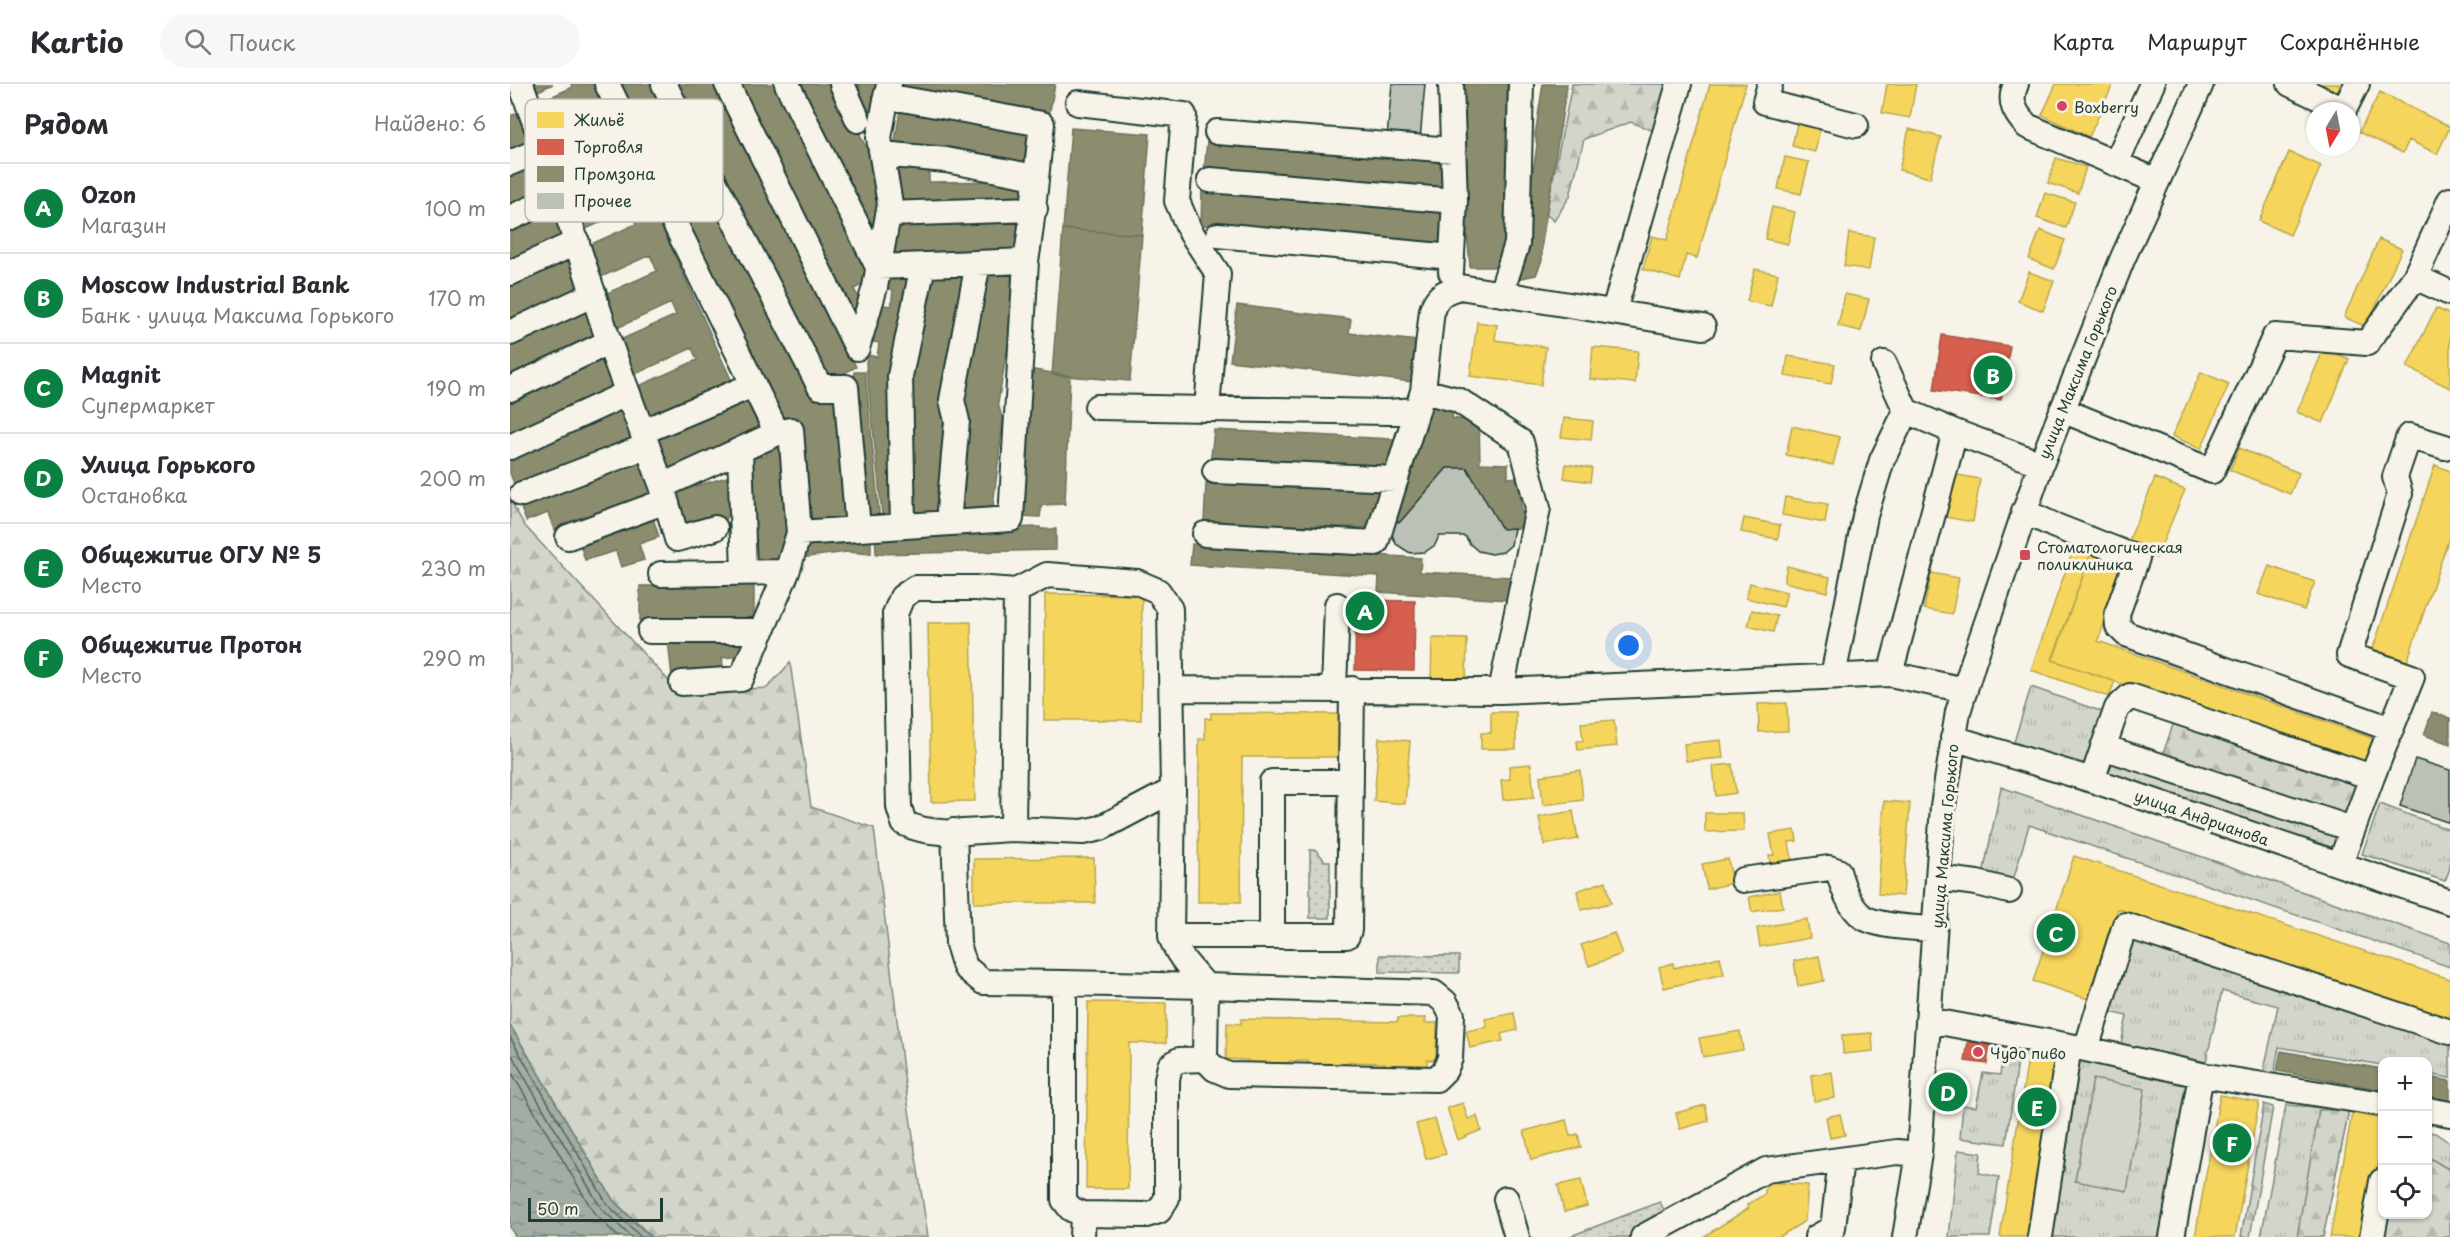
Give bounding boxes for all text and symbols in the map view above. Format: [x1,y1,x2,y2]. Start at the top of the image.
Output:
search box [160,14,580,68]
text: Kartio [30,20,124,63]
icon: search [181,25,214,58]
text: Поиск [229,25,295,58]
text: Карта [2053,25,2114,57]
text: Маршрут [2147,25,2247,57]
text: Сохранённые [2280,25,2420,57]
place label: Boxberry [2074,95,2139,118]
legend [525,99,723,222]
marker: Boxberry [2055,99,2069,113]
north arrow [2306,102,2360,156]
text: Рядом [24,104,109,143]
text: Жильё [573,107,624,131]
text: Найдено: 6 [374,108,486,138]
text: Торговля [574,134,643,158]
text: Промзона [574,161,655,185]
text: Ozon [81,177,136,210]
text: Прочее [574,188,632,212]
text: A [36,193,51,223]
text: 100 m [425,193,486,223]
text: Магазин [81,210,167,240]
text: Moscow Industrial Bank [81,267,350,300]
street label: улица Максима Горького [2032,282,2122,462]
text: B [37,283,50,313]
text: 170 m [428,283,486,313]
text: Банк · улица Максима Горького [81,300,394,330]
pin: B [1974,352,2012,398]
text: Magnit [81,357,161,390]
text: C [36,373,51,403]
text: 190 m [427,373,486,403]
text: Супермаркет [81,390,214,420]
text: Улица Горького [81,447,255,480]
text: D [36,463,51,493]
text: 200 m [419,463,486,493]
text: Остановка [81,480,187,510]
place label: Стоматологическая поликлиника [2037,535,2183,575]
text: Общежитие ОГУ № 5 [81,537,322,570]
marker: Стоматологическая поликлиника [2018,548,2032,562]
text: E [37,553,50,583]
text: 230 m [421,553,486,583]
text: Место [81,570,142,600]
pin: A [1346,588,1384,634]
text: Общежитие Протон [81,627,302,660]
your location [1614,631,1643,660]
text: F [38,643,49,673]
text: 290 m [422,643,486,673]
text: Место [81,660,142,690]
street label: улица Максима Горького [1924,743,1964,929]
street label: улица Андрианова [2132,783,2273,851]
pin: C [2036,910,2076,956]
place label: Чудо пиво [1990,1041,2066,1064]
marker: Чудо пиво [1971,1045,1985,1059]
map controls [2378,1057,2432,1219]
button: + [2378,1057,2432,1111]
pin: D [1928,1070,1968,1114]
pin: E [2018,1084,2056,1130]
button: − [2378,1111,2432,1165]
pin: F [2212,1120,2252,1166]
button: locate [2378,1165,2432,1219]
scale bar [528,1195,663,1222]
text: 50 m [537,1196,578,1220]

